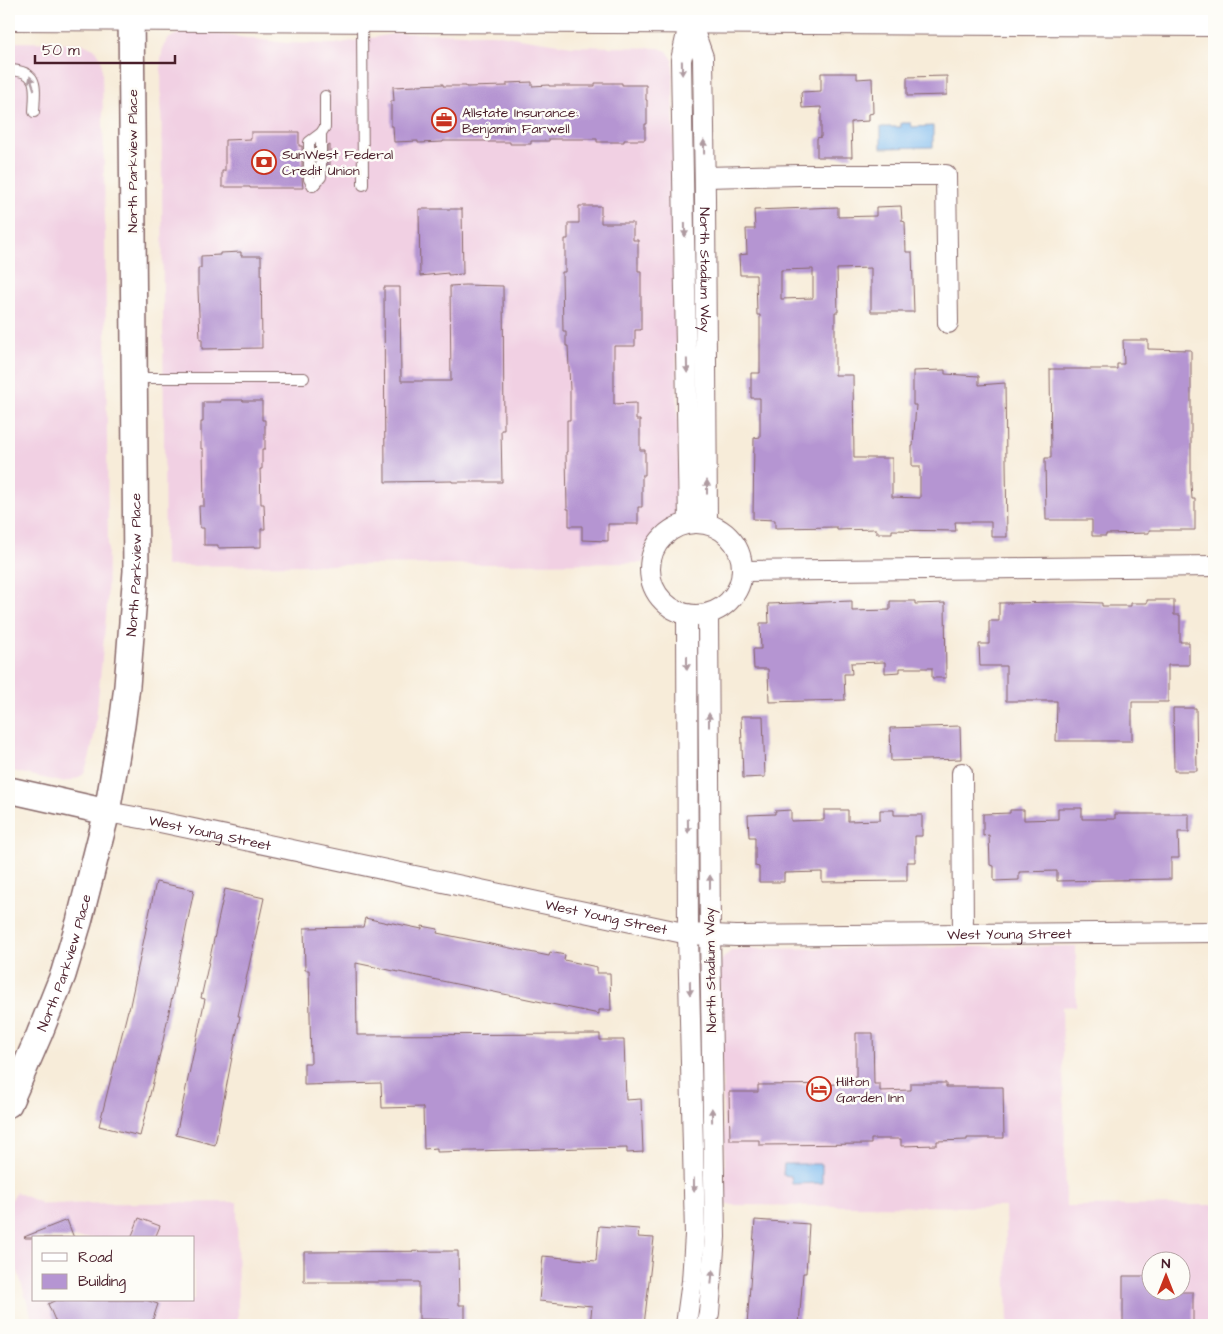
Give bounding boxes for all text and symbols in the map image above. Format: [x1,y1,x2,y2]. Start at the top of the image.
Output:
scale bar [35,32,175,64]
text: 50 m [42,40,80,61]
one-way arrow [678,60,686,76]
one-way arrow [27,75,35,90]
street label: North Parkview Place [123,89,143,233]
place label: Allstate Insurance: Benjamin Farwell [462,103,579,139]
office icon: Allstate Insurance: Benjamin Farwell [431,107,457,133]
one-way arrow [700,138,708,154]
place label: SunWest Federal Credit Union [282,145,393,181]
bank icon: SunWest Federal Credit Union [251,149,277,175]
street label: North Stadium Way [694,207,715,333]
one-way arrow [681,223,689,239]
one-way arrow [683,358,691,374]
one-way arrow [703,479,711,495]
street label: North Parkview Place [122,492,147,637]
one-way arrow [683,655,691,671]
one-way arrow [705,711,713,727]
street label: West Young Street [147,811,273,856]
one-way arrow [684,818,692,834]
one-way arrow [706,874,714,890]
street label: North Parkview Place [32,892,97,1034]
street label: West Young Street [543,895,669,940]
street label: North Stadium Way [700,907,722,1033]
street label: West Young Street [947,924,1072,945]
one-way arrow [686,980,694,996]
place label: Hilton Garden Inn [836,1072,904,1108]
hotel icon: Hilton Garden Inn [806,1076,832,1102]
one-way arrow [708,1106,716,1122]
one-way arrow [690,1178,698,1194]
legend [32,1236,195,1302]
text: Road [78,1247,113,1268]
north arrow [1140,1252,1190,1302]
text: N [1162,1254,1171,1274]
one-way arrow [708,1269,716,1285]
text: Building [78,1271,126,1293]

